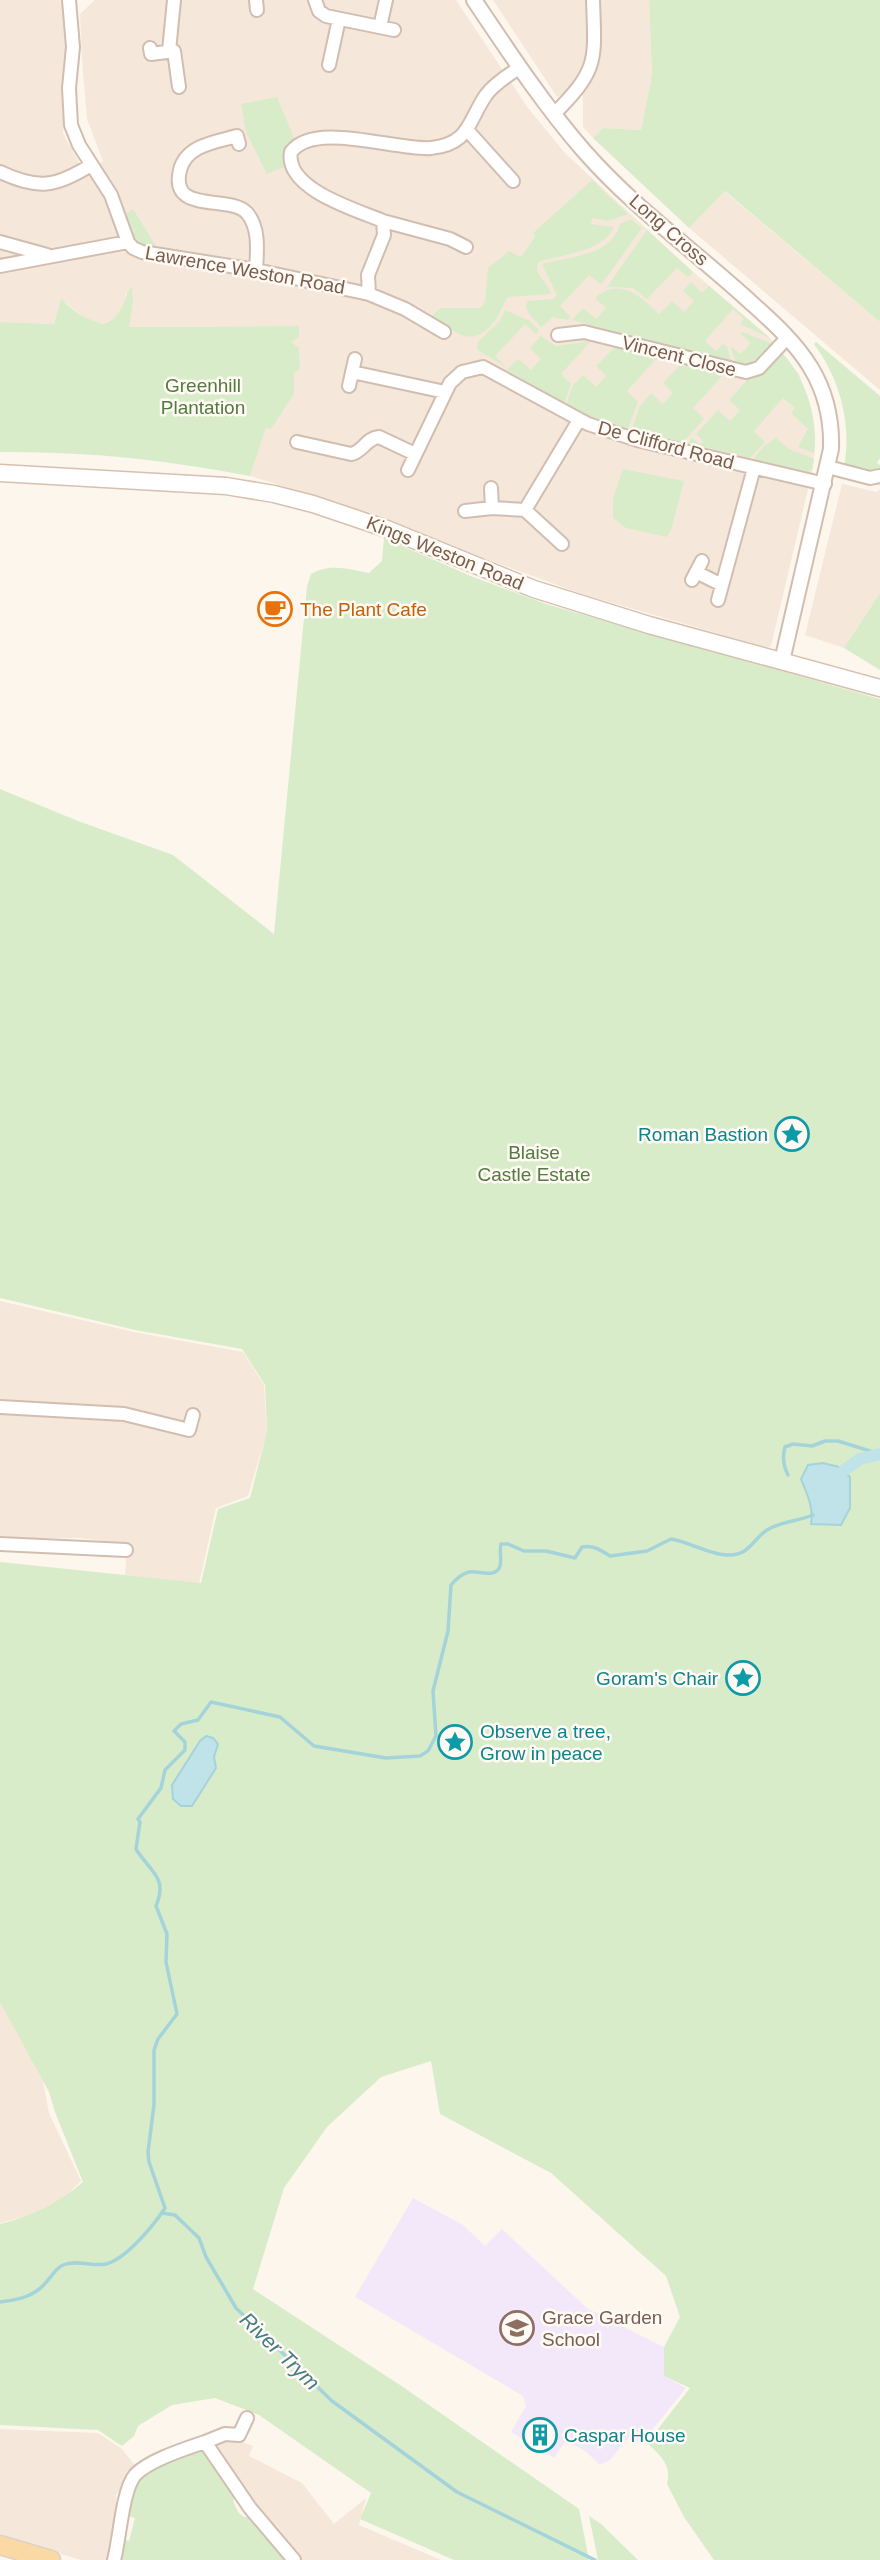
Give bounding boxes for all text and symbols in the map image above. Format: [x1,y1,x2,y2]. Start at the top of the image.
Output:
street label: Long Cross [625,190,713,270]
street label: Lawrence Weston Road [143,242,347,298]
street label: Vincent Close [620,332,738,380]
park label: Greenhill Plantation [161,375,245,418]
street label: De Clifford Road [596,417,736,473]
street label: Kings Weston Road [363,512,527,594]
cafe icon: The Plant Cafe [256,590,294,628]
place label: The Plant Cafe [300,599,427,620]
place icon: Roman Bastion [773,1115,811,1153]
place label: Roman Bastion [638,1124,768,1145]
park label: Blaise Castle Estate [478,1142,591,1185]
place icon: Goram's Chair [724,1659,762,1697]
place label: Goram's Chair [596,1668,719,1689]
place label: Observe a tree, Grow in peace [480,1721,611,1764]
place icon: Observe a tree, Grow in peace [436,1723,474,1761]
place label: Grace Garden School [542,2307,662,2350]
water label: River Trym [236,2308,324,2394]
school or university icon: Grace Garden School [498,2309,536,2347]
building icon: Caspar House [521,2416,559,2454]
place label: Caspar House [564,2425,685,2446]

